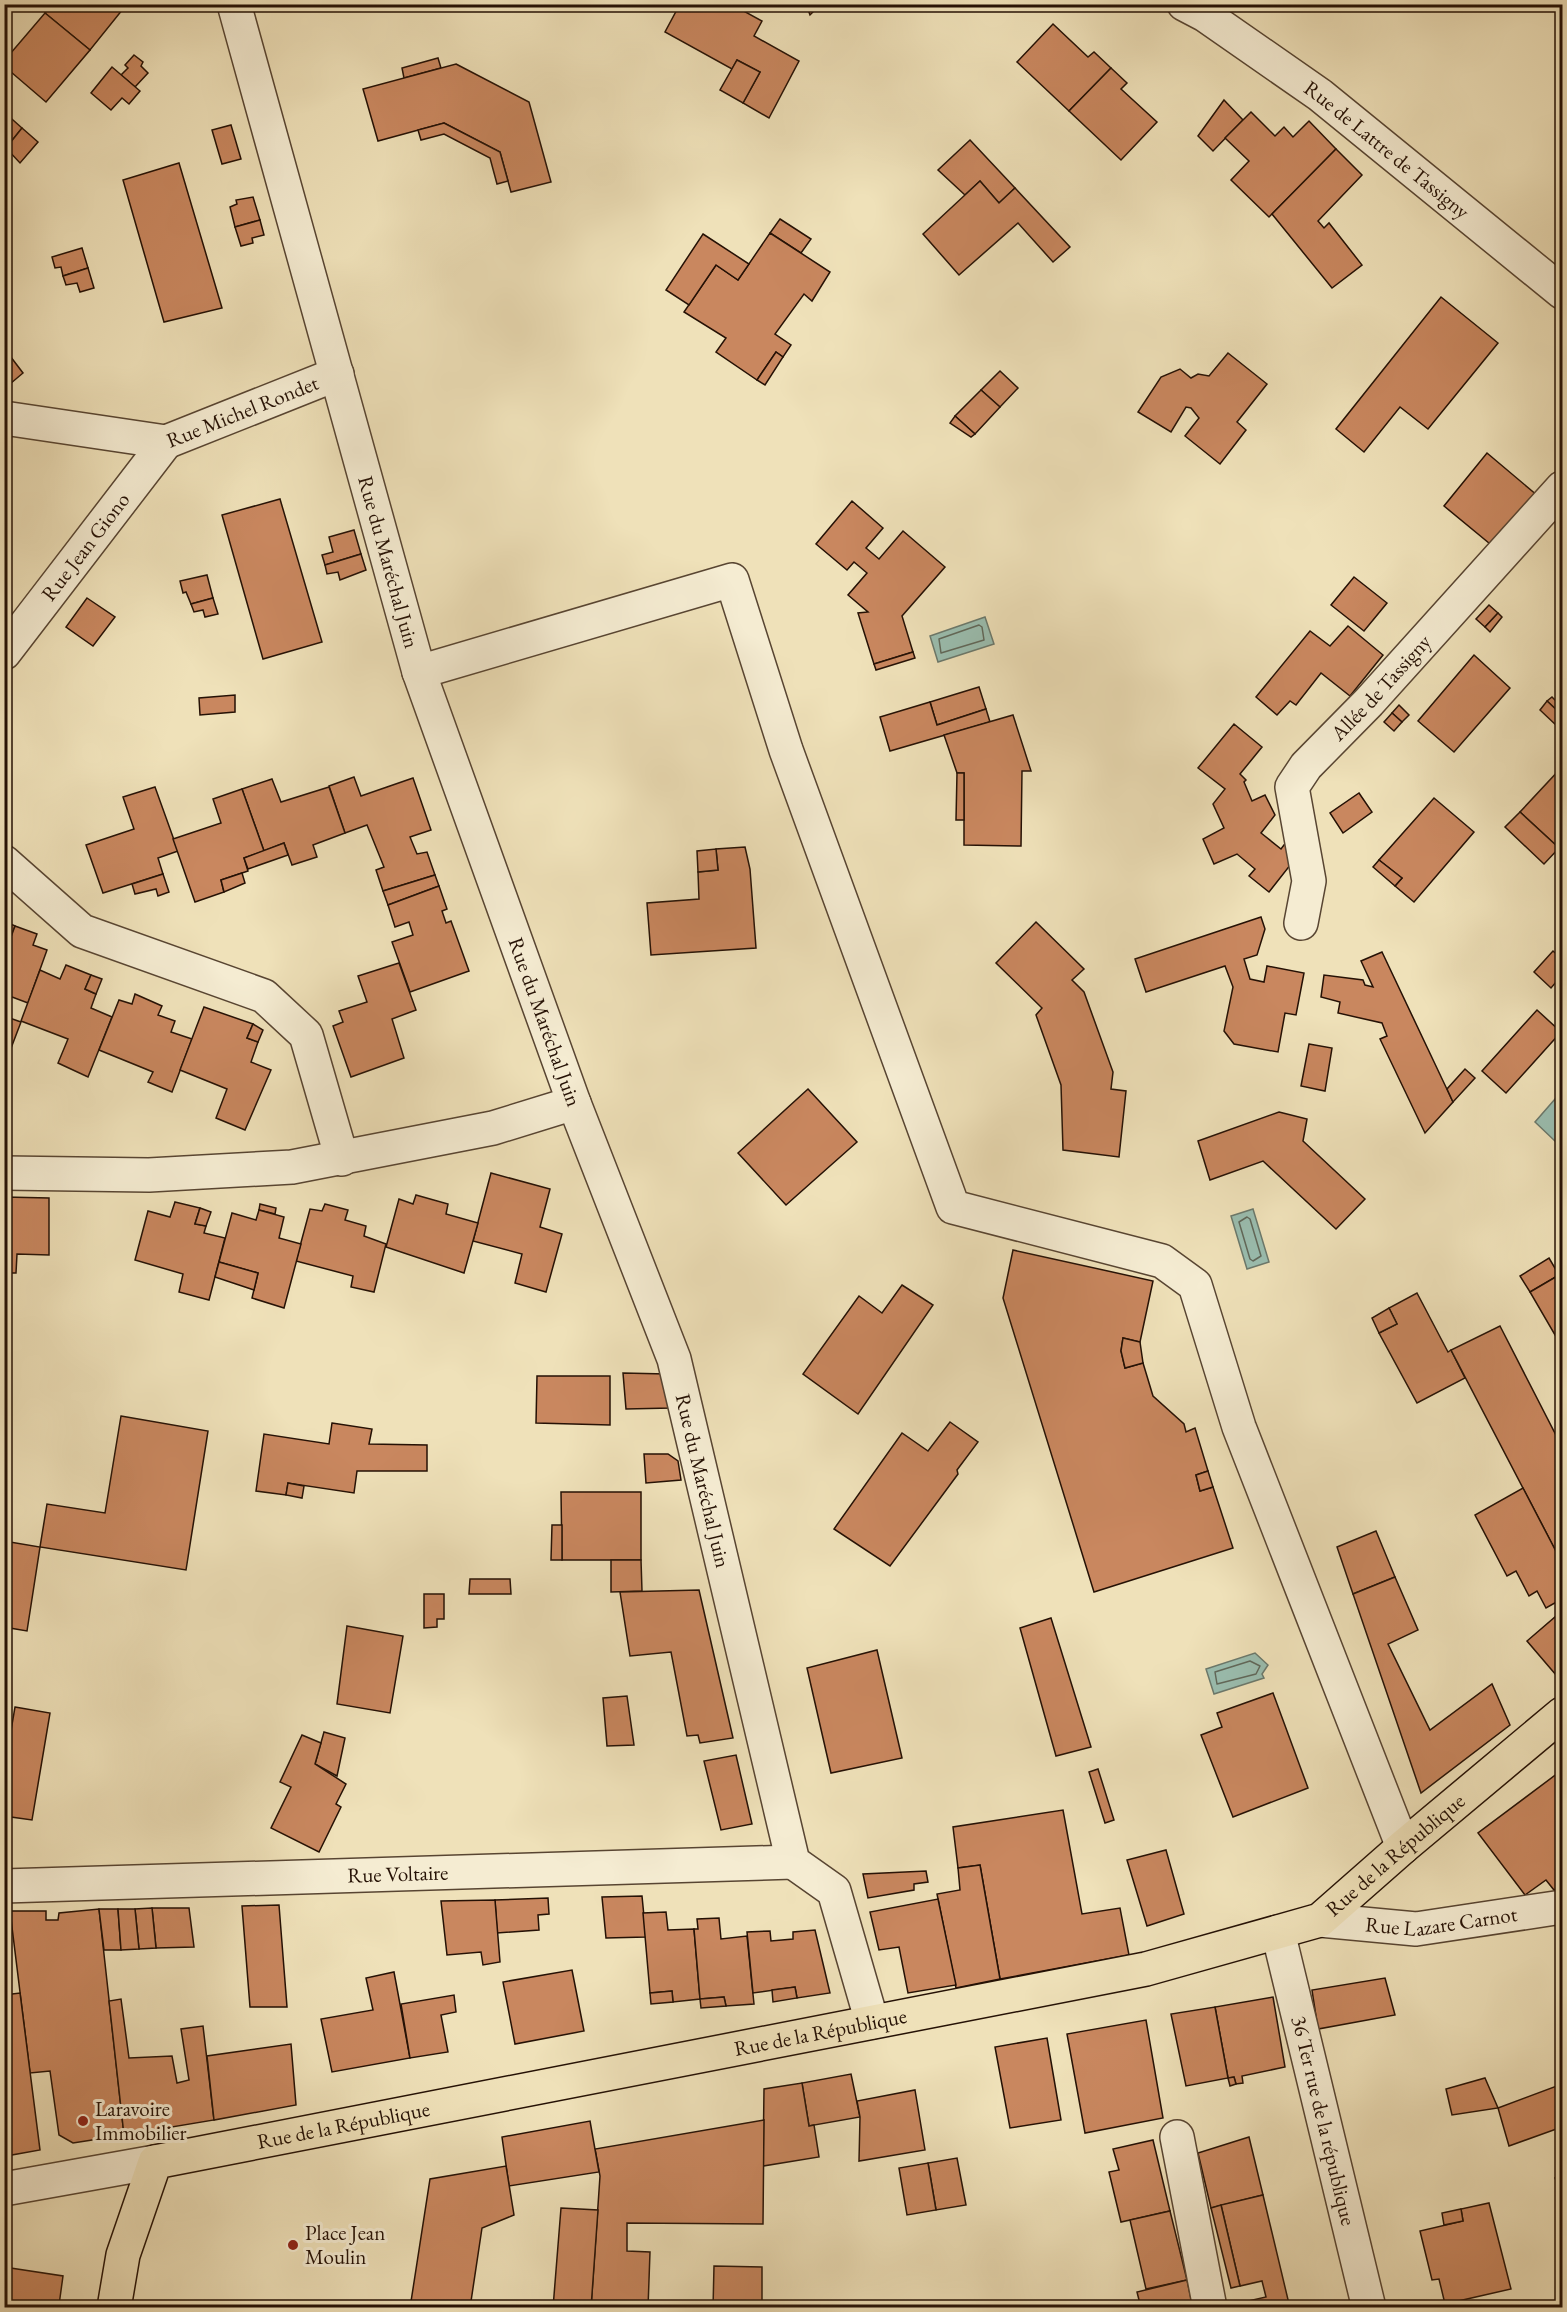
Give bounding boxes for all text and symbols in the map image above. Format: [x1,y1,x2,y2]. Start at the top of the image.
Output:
street label: Rue de Lattre de Tassigny [1299,74,1476,225]
street label: Rue Michel Rondet [162,369,323,454]
street label: Rue du Maréchal Juin [352,473,426,651]
street label: Rue Jean Giono [35,487,135,606]
street label: Allée de Tassigny [1324,628,1437,747]
street label: Rue du Maréchal Juin [503,934,588,1110]
street label: Rue du Maréchal Juin [670,1391,737,1570]
street label: Rue de la République [1320,1787,1470,1922]
street label: Rue Voltaire [347,1858,449,1889]
street label: Rue Lazare Carnot [1364,1900,1519,1942]
street label: Rue de la République [732,2002,909,2062]
street label: 36 Ter rue de la république [1286,2013,1363,2228]
place label: Laravoire Immobilier [95,2095,187,2146]
street label: Rue de la République [255,2095,432,2155]
marker: Laravoire Immobilier [76,2114,90,2128]
place label: Place Jean Moulin [305,2219,385,2270]
marker: Place Jean Moulin [286,2238,300,2252]

